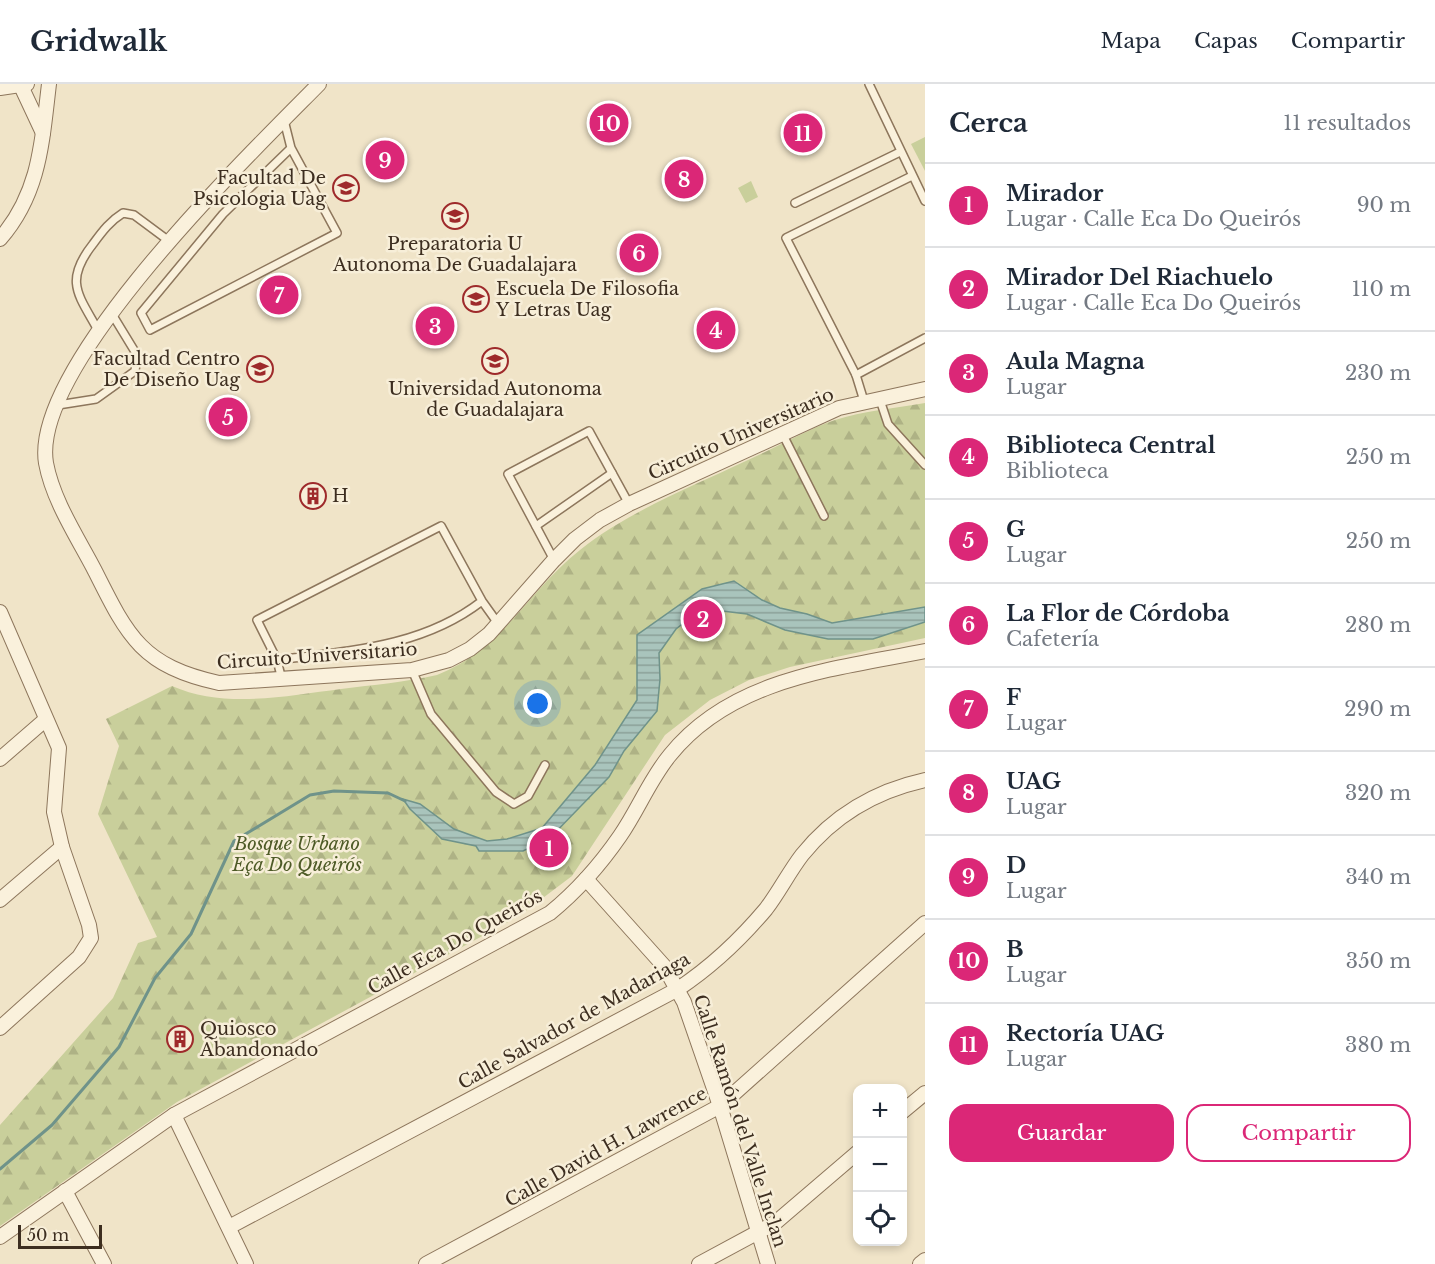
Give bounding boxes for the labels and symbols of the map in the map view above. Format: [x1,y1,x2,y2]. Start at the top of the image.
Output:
pin: 10 [590,100,628,146]
pin: 11 [784,110,822,156]
pin: 9 [366,138,404,182]
pin: 8 [664,156,704,202]
place label: Facultad De Psicologia Uag [193,167,326,210]
school or university icon: Facultad De Psicologia Uag [331,173,361,203]
school or university icon: Preparatoria U Autonoma De Guadalajara [440,201,470,231]
pin: 6 [620,230,658,276]
place label: Preparatoria U Autonoma De Guadalajara [332,233,577,276]
pin: 7 [260,272,298,318]
place label: Escuela De Filosofia Y Letras Uag [495,278,679,321]
school or university icon: Escuela De Filosofia Y Letras Uag [461,284,491,314]
pin: 3 [416,304,454,348]
pin: 4 [696,308,736,352]
school or university icon: Universidad Autonoma de Guadalajara [480,346,510,376]
place label: Facultad Centro De Diseño Uag [93,348,240,391]
school or university icon: Facultad Centro De Diseño Uag [245,354,275,384]
place label: Universidad Autonoma de Guadalajara [388,378,602,421]
street label: Circuito Universitario [645,383,837,485]
pin: 5 [208,394,248,440]
building icon: H [298,481,328,511]
place label: H [332,485,349,507]
pin: 2 [684,596,722,642]
street label: Circuito Universitario [216,638,418,674]
your location [523,689,552,718]
pin: 1 [530,826,568,870]
park label: Bosque Urbano Eça Do Queirós [231,833,362,876]
street label: Calle Eca Do Queirós [364,885,546,999]
street label: Calle Salvador de Madariaga [454,948,694,1094]
street label: Calle Ramón del Valle Inclan [689,992,791,1250]
place label: Quiosco Abandonado [199,1018,318,1061]
building icon: Quiosco Abandonado [165,1024,195,1054]
street label: Calle David H. Lawrence [501,1082,711,1212]
scale bar [18,1222,102,1250]

